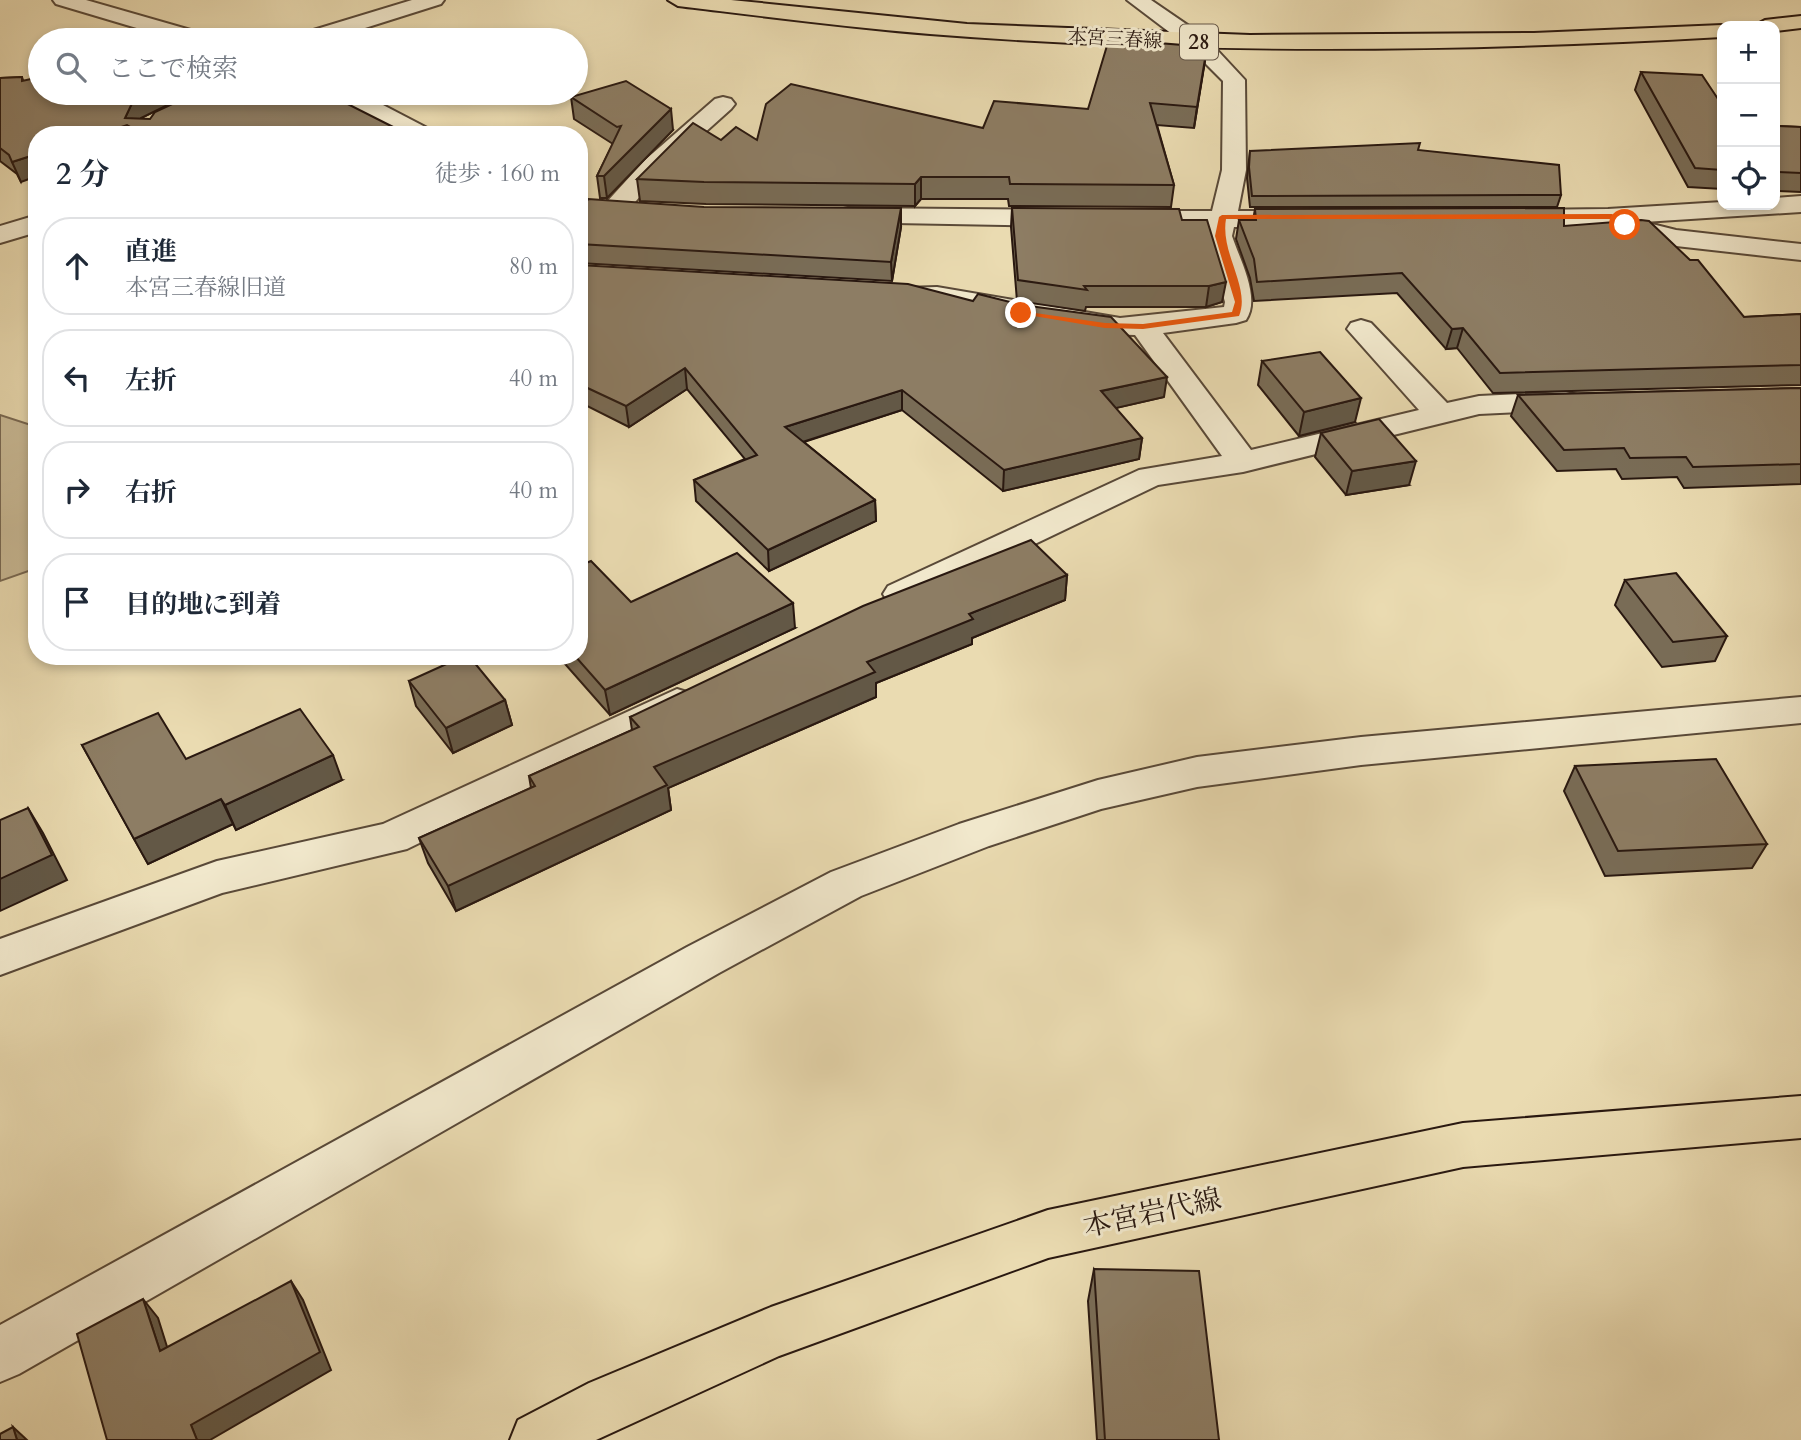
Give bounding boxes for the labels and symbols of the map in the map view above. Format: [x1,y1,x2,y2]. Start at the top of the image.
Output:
street label: 本宮三春線 [1067,24,1163,54]
road number: 28 [1180,24,1218,60]
route start [1609,209,1640,240]
route end [1005,297,1036,328]
street label: 本宮岩代線 [1080,1180,1225,1246]

